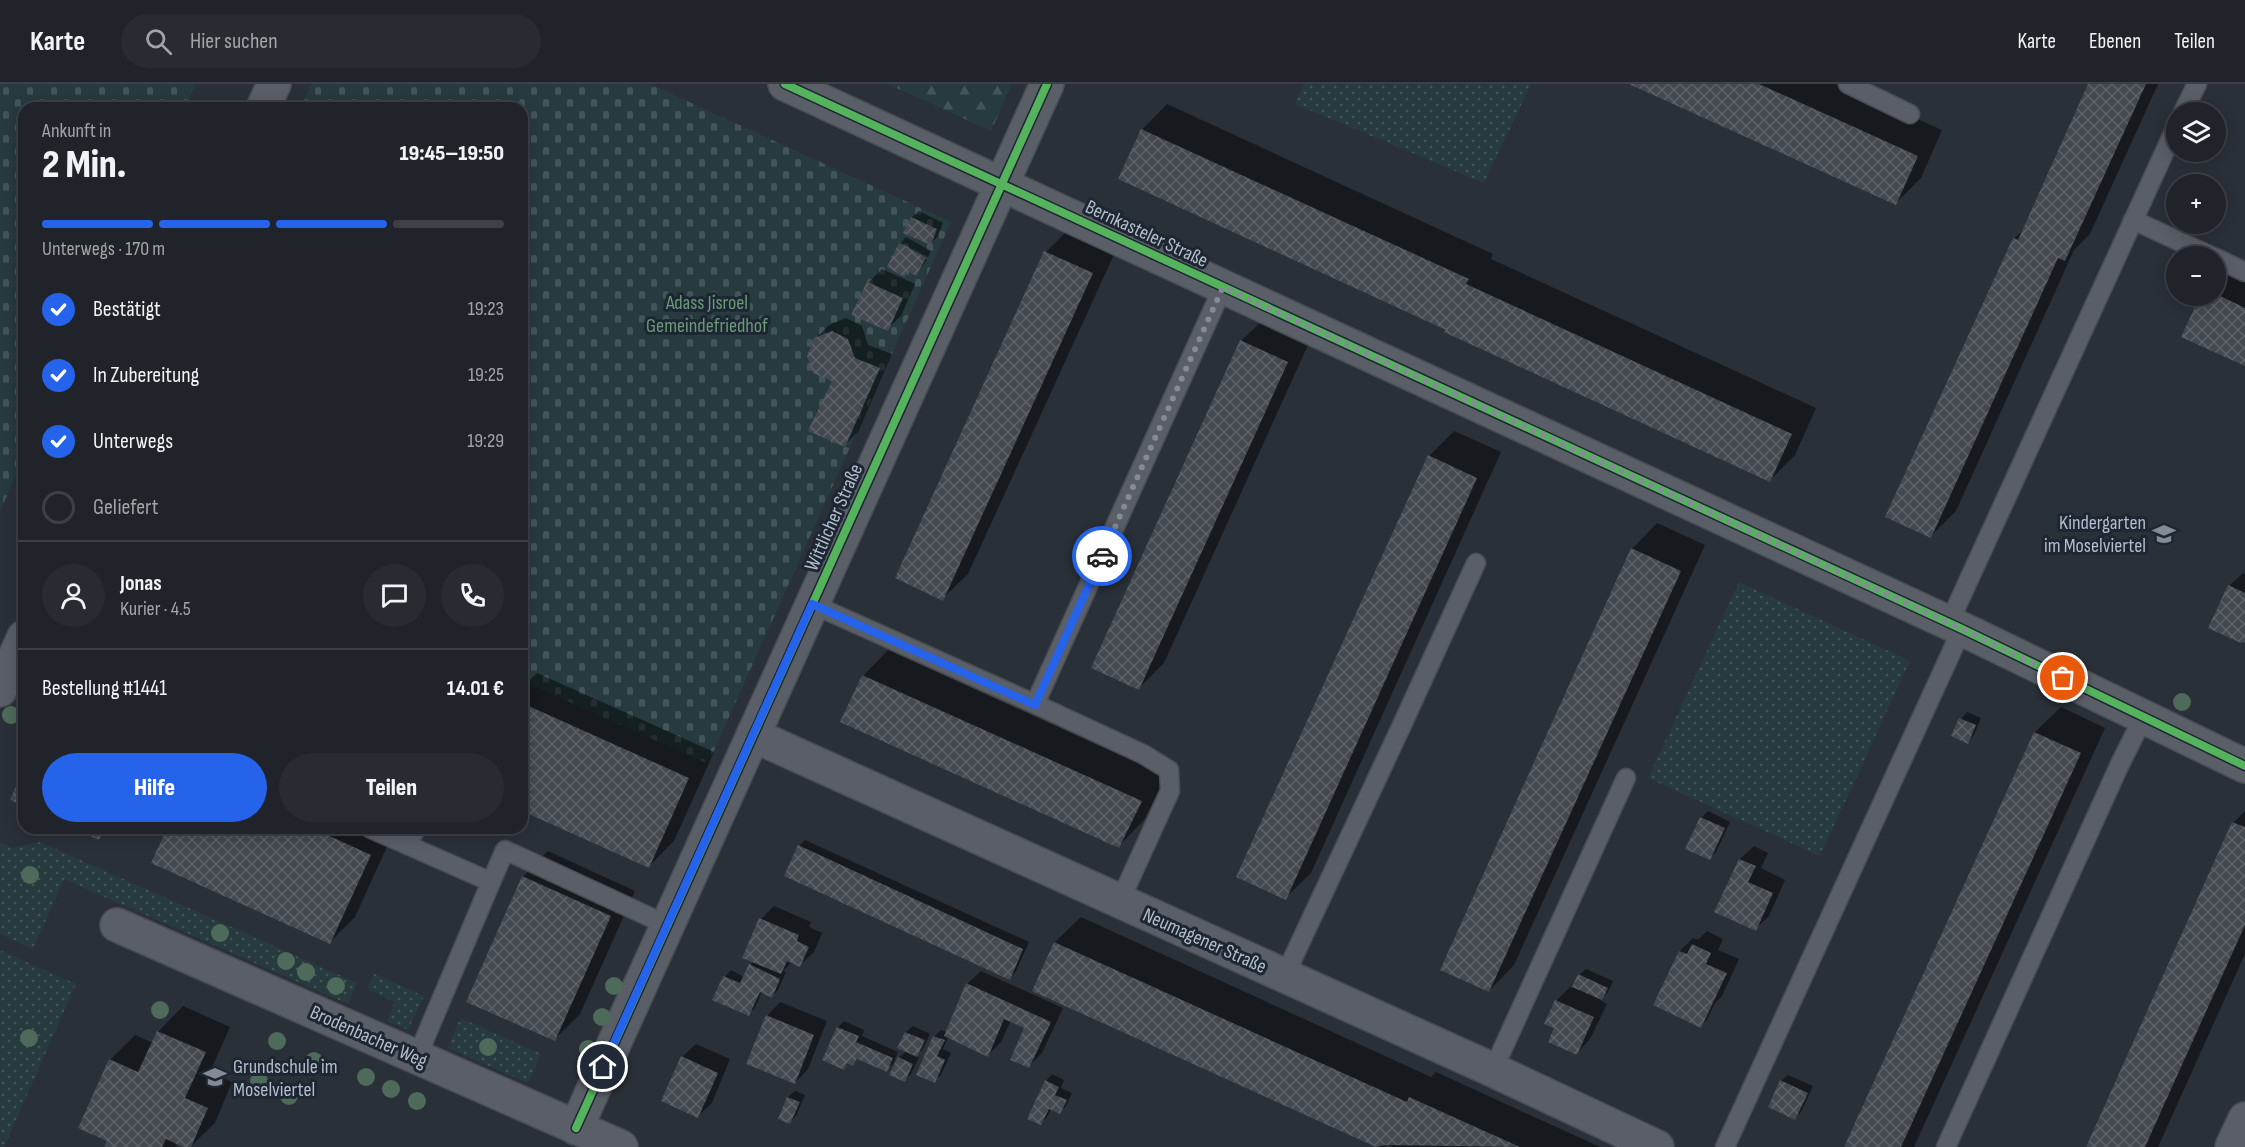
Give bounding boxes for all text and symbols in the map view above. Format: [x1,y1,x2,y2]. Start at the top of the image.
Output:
search box [121,14,541,68]
text: Karte [30,25,85,58]
icon: search [142,25,175,58]
text: Hier suchen [190,28,278,55]
text: Karte [2018,29,2056,54]
text: Ebenen [2089,29,2141,54]
text: Teilen [2174,29,2215,54]
map controls [2166,102,2226,306]
button: layers [2166,102,2226,162]
text: Ankunft in [42,119,111,143]
text: 19:45–19:50 [399,140,504,167]
text: 2 Min. [42,142,126,189]
button: + [2166,174,2226,234]
street label: Bernkasteler Straße [1081,195,1212,273]
text: Unterwegs · 170 m [42,237,165,261]
button: − [2166,246,2226,306]
park label: Adass Jisroel Gemeindefriedhof [646,291,768,338]
icon: check [42,293,75,326]
text: Bestätigt [93,296,161,323]
text: 19:23 [468,297,504,321]
icon: check [42,359,75,392]
text: In Zubereitung [93,362,199,389]
text: 19:25 [468,363,504,387]
icon: check [42,425,75,458]
text: Unterwegs [93,428,173,455]
text: 19:29 [467,429,504,453]
street label: Wittlicher Straße [800,460,868,575]
text: Geliefert [93,494,158,521]
place label: Kindergarten im Moselviertel [2044,511,2146,558]
school or university icon: Kindergarten im Moselviertel [2151,521,2177,547]
courier [1072,526,1132,586]
icon: car [1086,540,1119,573]
button: person [42,564,105,627]
button: chat [363,564,426,627]
button: phone [441,564,504,627]
text: Jonas [120,570,162,597]
text: Kurier · 4.5 [120,597,191,621]
pin [2037,652,2088,703]
icon: bag [2046,661,2079,694]
text: Bestellung #1441 [42,675,167,702]
text: 14.01 € [447,675,504,702]
button: Hilfe [42,753,267,822]
button: Teilen [279,753,504,822]
street label: Neumagener Straße [1139,903,1270,979]
street label: Brodenbacher Weg [306,1000,431,1073]
pin [577,1041,628,1092]
icon: home [586,1050,619,1083]
place label: Grundschule im Moselviertel [233,1055,338,1102]
school or university icon: Grundschule im Moselviertel [202,1064,228,1090]

